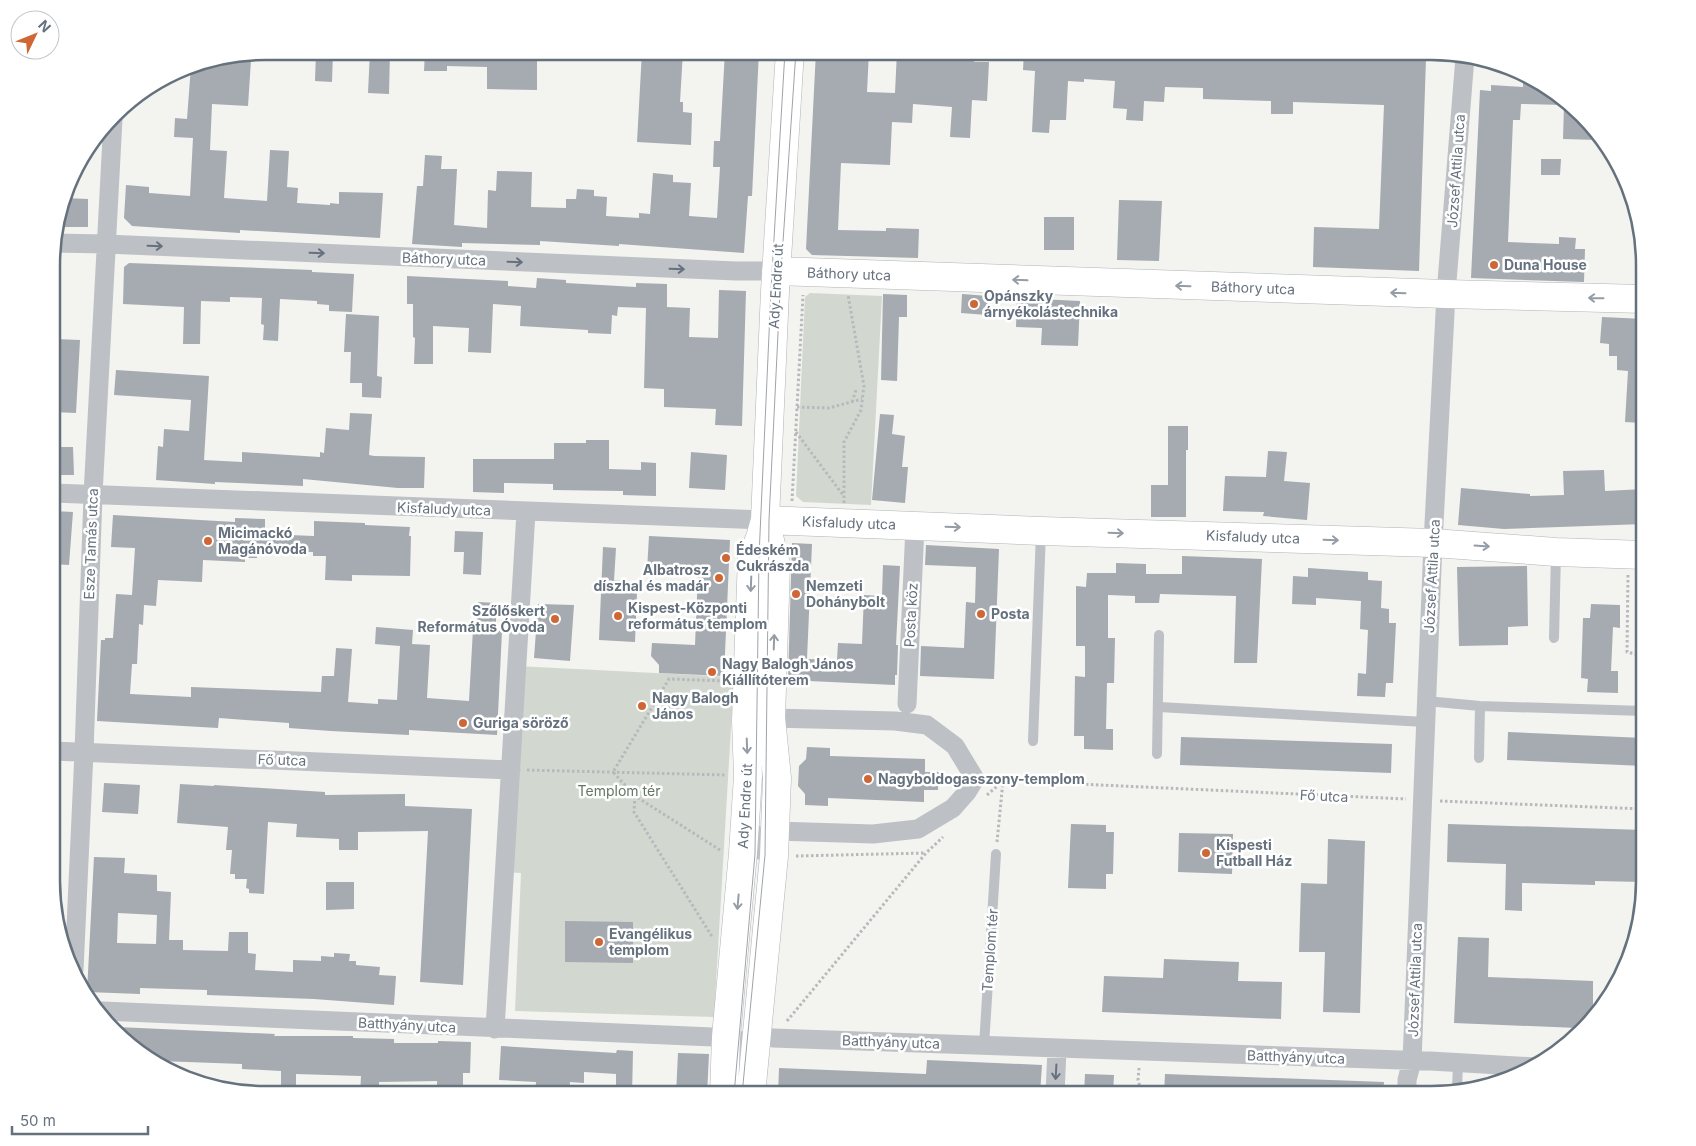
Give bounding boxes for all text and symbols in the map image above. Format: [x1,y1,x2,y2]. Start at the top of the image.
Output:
north arrow [10,10,60,60]
text: N [35,16,55,35]
street label: József Attila utca [1443,113,1468,228]
one-way arrow [147,242,163,251]
street label: Ady Endre út [765,242,786,329]
one-way arrow [309,249,325,258]
street label: Báthory utca [402,249,486,268]
place label: Duna House [1504,256,1587,273]
one-way arrow [506,257,522,266]
marker: Duna House [1488,259,1500,271]
one-way arrow [669,264,685,273]
street label: Báthory utca [807,264,891,283]
one-way arrow [1013,275,1029,285]
street label: Báthory utca [1211,278,1295,297]
one-way arrow [1175,281,1191,290]
place label: Opánszky árnyékolástechnika [984,287,1118,320]
one-way arrow [1390,288,1406,298]
one-way arrow [1588,293,1604,303]
marker: Opánszky árnyékolástechnika [968,298,980,310]
street label: Esze Tamás utca [80,488,101,600]
street label: Kisfaludy utca [397,498,491,519]
street label: Kisfaludy utca [802,512,896,533]
street label: József Attila utca [1420,519,1443,633]
one-way arrow [945,523,961,532]
place label: Micimackó Magánóvoda [218,524,307,557]
street label: Kisfaludy utca [1206,526,1300,547]
one-way arrow [1107,528,1123,538]
marker: Micimackó Magánóvoda [202,535,214,547]
one-way arrow [1322,535,1338,545]
place label: Édeském Cukrászda [736,540,809,574]
one-way arrow [1473,542,1489,551]
marker: Édeském Cukrászda [720,552,732,564]
place label: Albatrosz díszhal és madár [594,561,709,594]
marker: Albatrosz díszhal és madár [713,572,725,584]
one-way arrow [746,576,755,592]
place label: Nemzeti Dohánybolt [806,577,885,610]
street label: Posta köz [900,582,921,648]
marker: Nemzeti Dohánybolt [790,588,802,600]
place label: Kispest-Központi református templom [628,599,767,632]
place label: Szőlőskert Református Óvoda [418,602,545,635]
place label: Posta [991,605,1030,622]
marker: Posta [975,608,987,620]
marker: Kispest-Központi református templom [612,610,624,622]
marker: Szőlőskert Református Óvoda [549,613,561,625]
one-way arrow [769,634,778,650]
place label: Nagy Balogh János Kiállítóterem [722,655,854,688]
marker: Nagy Balogh János Kiállítóterem [706,666,718,678]
place label: Nagy Balogh János [652,689,739,722]
marker: Nagy Balogh János [636,700,648,712]
place label: Guriga söröző [473,714,569,731]
marker: Guriga söröző [457,717,469,729]
one-way arrow [742,738,751,754]
street label: Fő utca [257,750,307,769]
street label: Ady Endre út [734,762,755,849]
place label: Nagyboldogasszony-templom [878,770,1085,787]
marker: Nagyboldogasszony-templom [862,773,874,785]
park label: Templom tér [578,782,660,799]
street label: Fő utca [1299,786,1349,805]
place label: Kispesti Futball Ház [1216,836,1292,869]
marker: Kispesti Futball Ház [1200,847,1212,859]
one-way arrow [733,894,743,910]
street label: Templom tér [978,908,1001,992]
street label: József Attila utca [1404,923,1425,1037]
place label: Evangélikus templom [609,925,692,958]
marker: Evangélikus templom [593,936,605,948]
street label: Batthyány utca [358,1013,456,1036]
street label: Batthyány utca [842,1031,940,1052]
street label: Batthyány utca [1247,1046,1345,1067]
one-way arrow [1051,1063,1060,1079]
scale bar [12,1104,149,1136]
text: 50 m [20,1111,56,1130]

